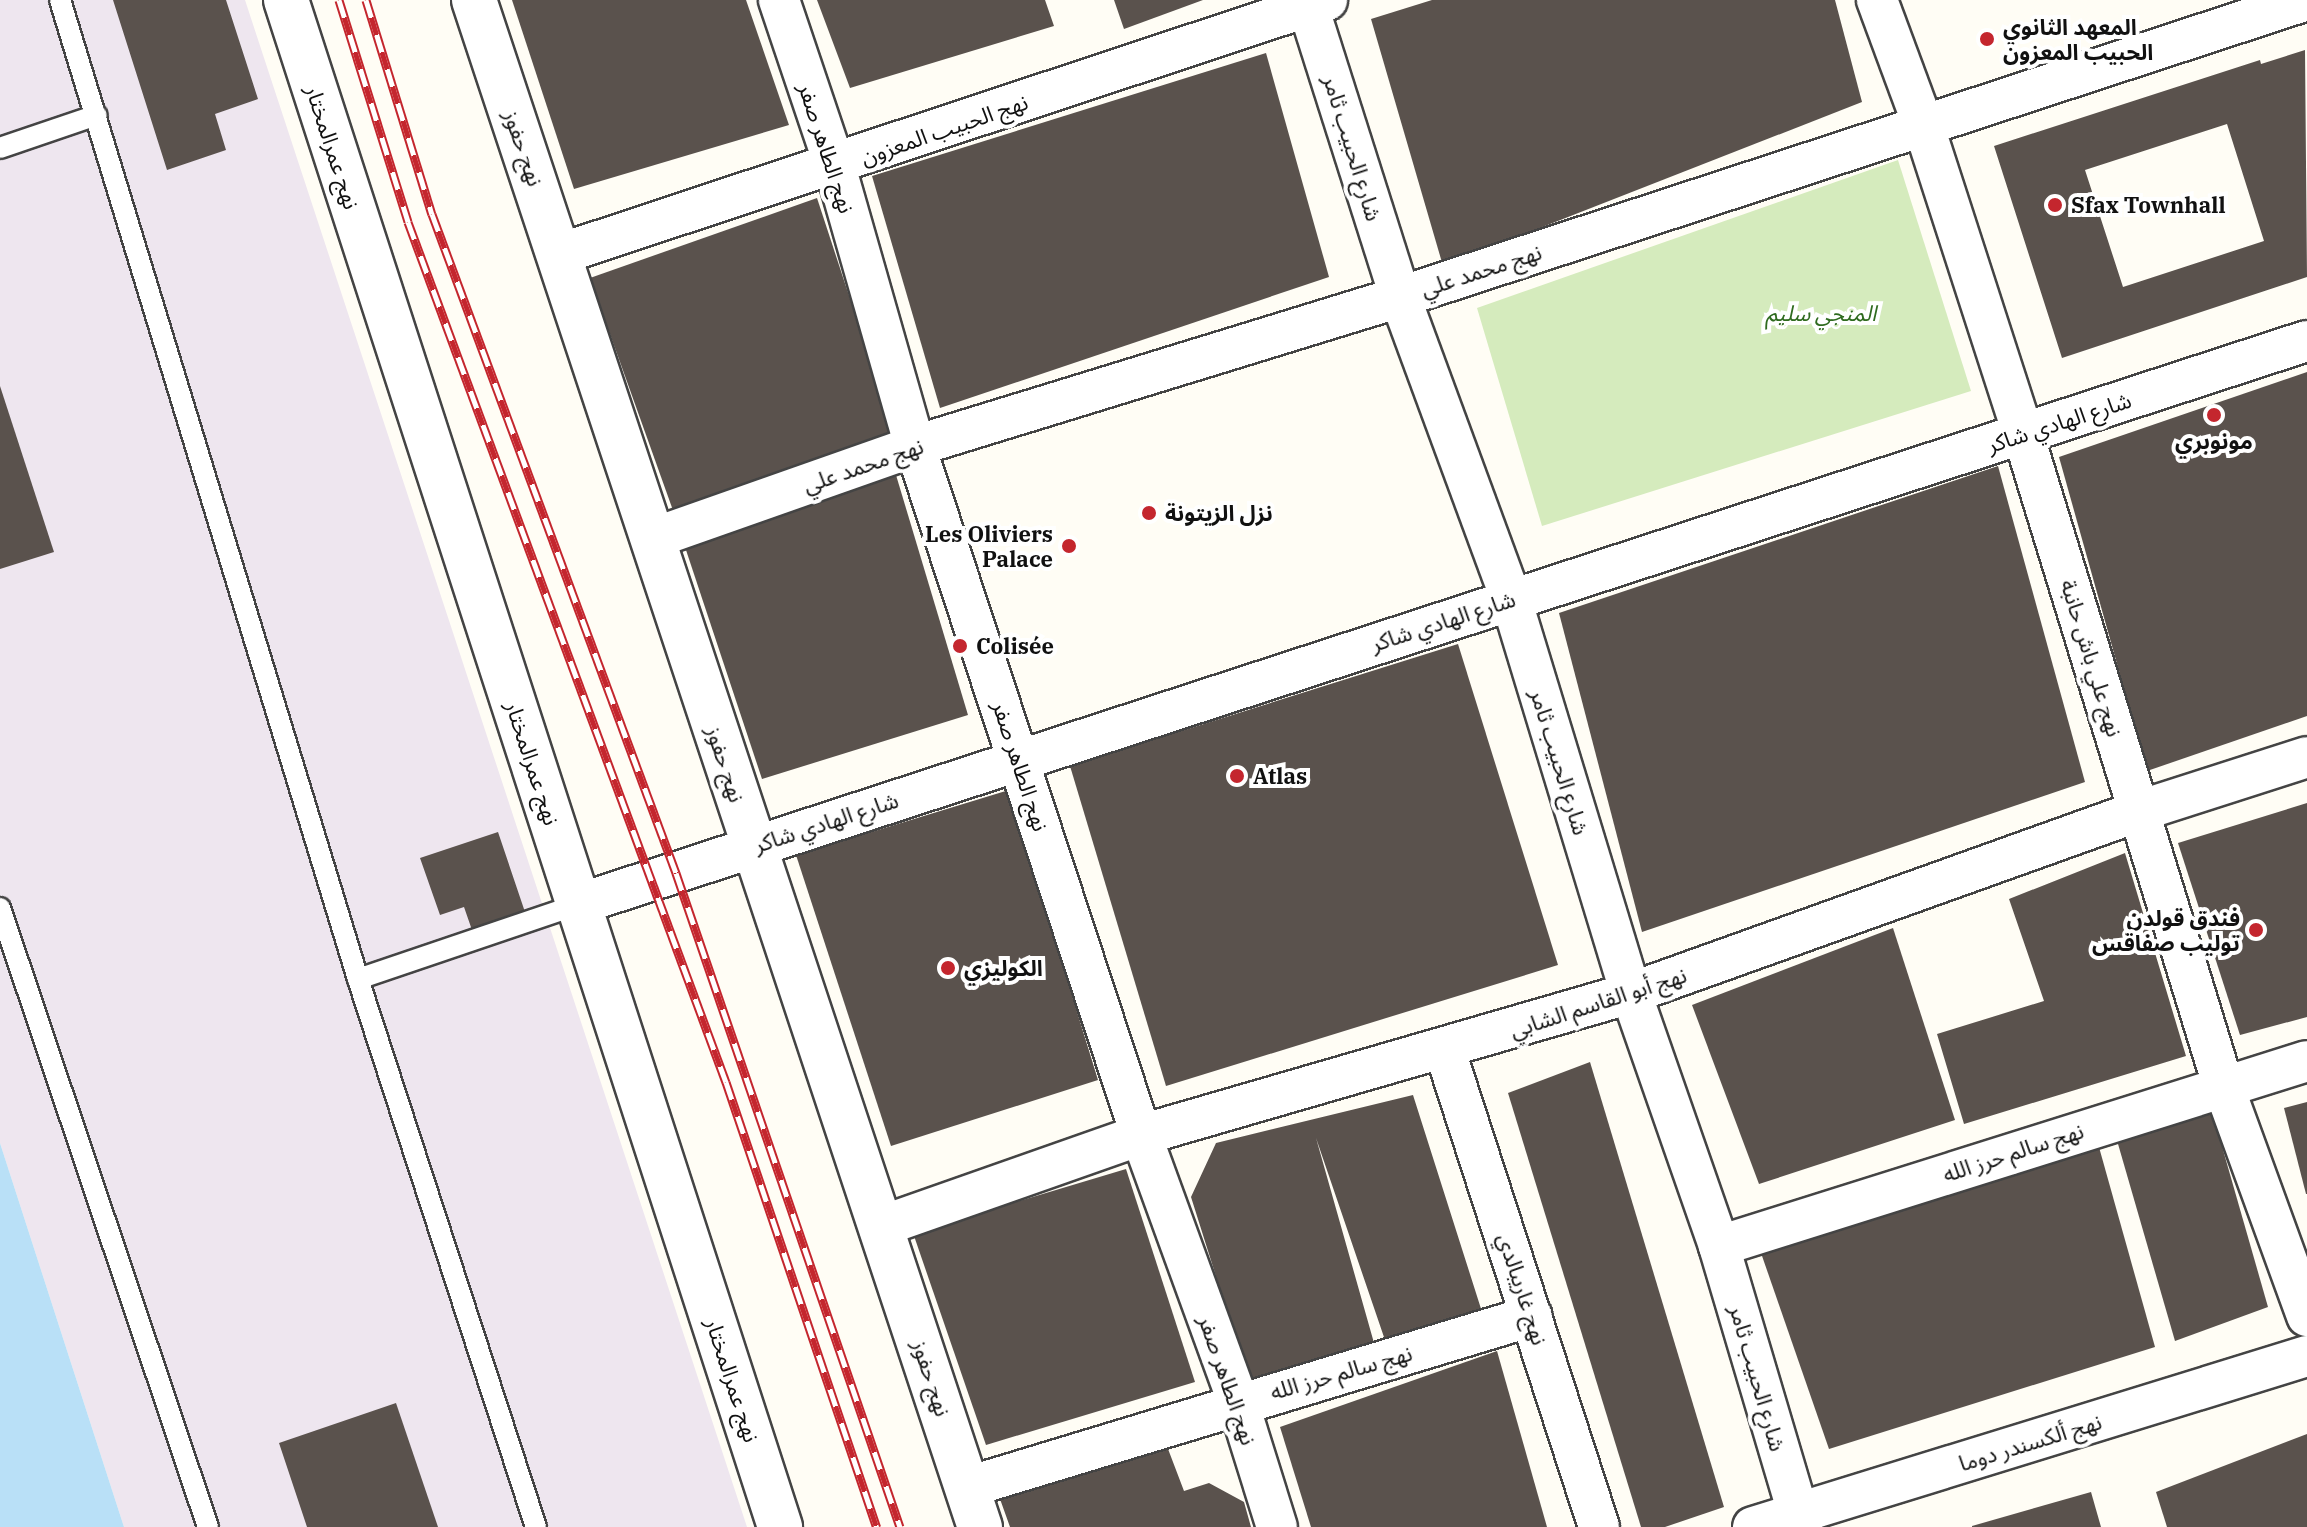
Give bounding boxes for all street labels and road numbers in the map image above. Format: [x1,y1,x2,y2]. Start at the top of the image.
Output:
street label: شارع الحبيب ثامر [1318,72,1388,224]
street label: نهج الطاهر صفر [794,80,860,216]
street label: نهج عمرالمختار [301,82,365,212]
street label: نهج الحبيب المعزون [857,88,1031,170]
street label: نهج حفوز [499,106,549,190]
street label: نهج محمد علي [1417,238,1545,302]
street label: شارع الهادي شاكر [1983,386,2135,458]
street label: نهج محمد علي [799,432,927,498]
street label: نهج علي باش حانبة [2056,576,2128,740]
street label: شارع الهادي شاكر [1367,585,1519,657]
street label: شارع الحبيب ثامر [1525,686,1595,838]
street label: نهج عمرالمختار [501,698,565,828]
street label: نهج الطاهر صفر [988,698,1054,834]
street label: نهج حفوز [701,722,751,806]
street label: شارع الهادي شاكر [750,786,902,858]
street label: نهج أبو القاسم الشابي [1506,961,1690,1043]
street label: نهج سالم حرز الله [1939,1117,2087,1187]
street label: نهج غاريبالدي [1493,1230,1553,1348]
street label: شارع الحبيب ثامر [1724,1302,1792,1454]
street label: نهج الطاهر صفر [1193,1312,1263,1448]
street label: نهج عمرالمختار [701,1315,765,1445]
street label: نهج حفوز [907,1336,957,1420]
street label: نهج سالم حرز الله [1267,1339,1415,1405]
street label: نهج ألكسندر دوما [1955,1408,2105,1476]

